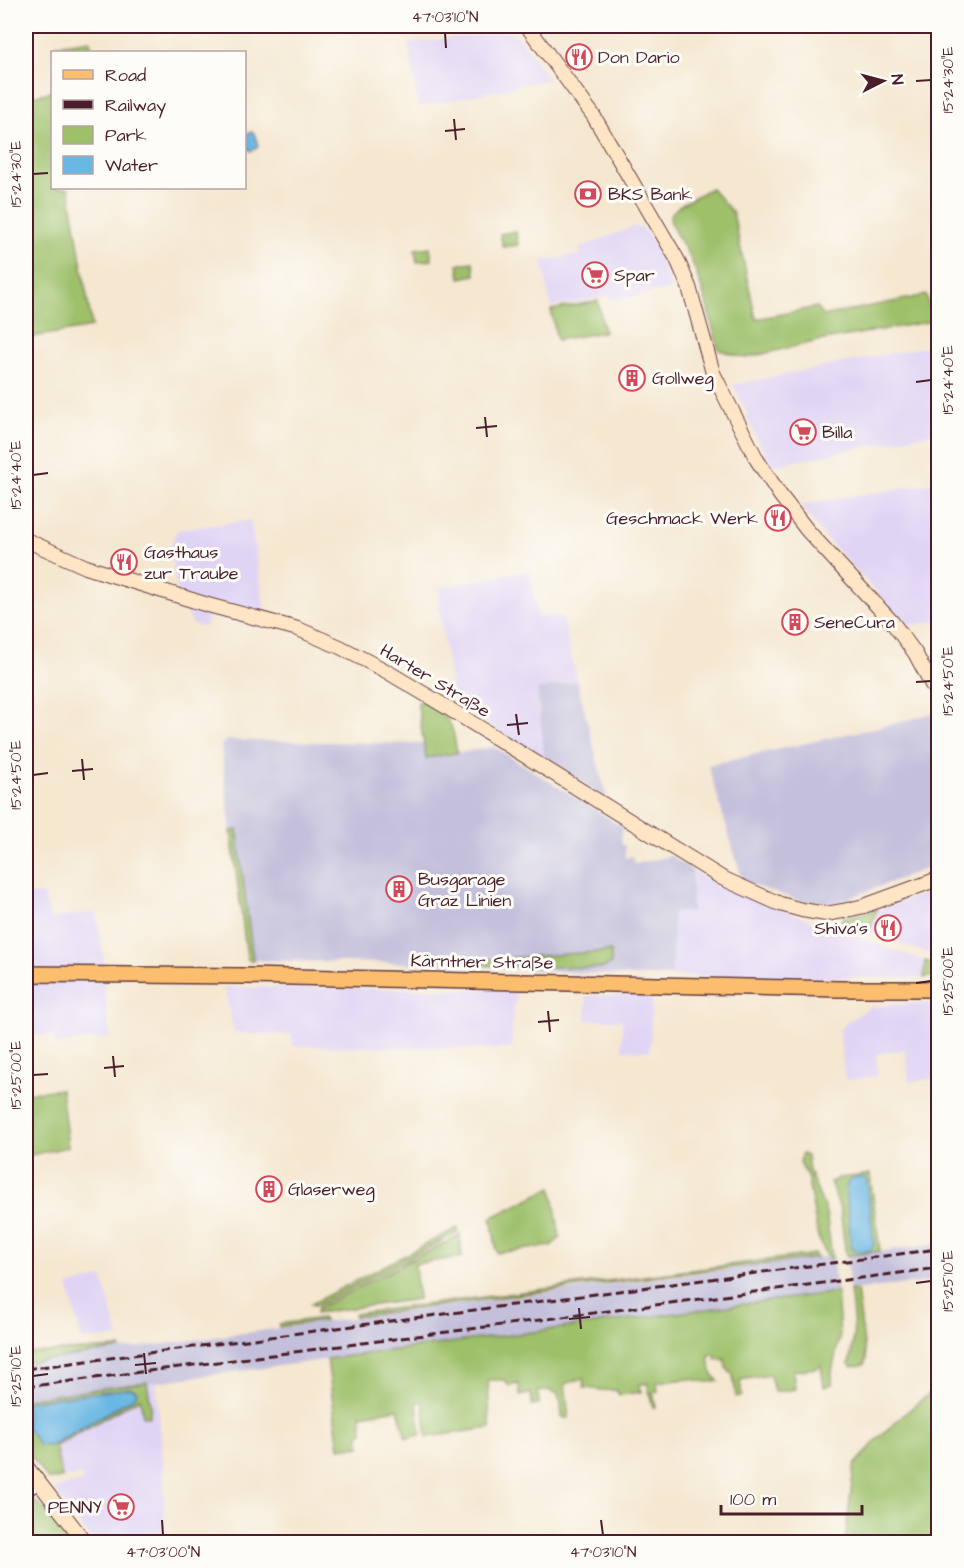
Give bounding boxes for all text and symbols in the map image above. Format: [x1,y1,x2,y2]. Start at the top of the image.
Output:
text: 47°03'10"N [412,7,478,28]
restaurant icon: Don Dario [564,42,594,72]
place label: Don Dario [598,45,680,70]
text: 15°24'30"E [938,47,959,113]
legend [51,51,246,189]
north arrow [853,51,913,111]
text: Road [105,63,146,88]
text: N [885,73,908,86]
text: Railway [105,93,166,119]
text: Park [105,123,147,148]
text: 15°24'30"E [6,141,27,207]
text: Water [105,153,158,178]
bank icon: BKS Bank [573,179,603,209]
place label: BKS Bank [608,182,692,207]
supermarket icon: Spar [580,260,610,290]
place label: Spar [614,263,655,288]
text: 15°24'40"E [938,345,959,415]
building icon: Gollweg [617,363,647,393]
place label: Gollweg [652,366,714,392]
supermarket icon: Billa [788,417,818,447]
place label: Billa [822,420,852,445]
text: 15°24'40"E [6,440,27,510]
restaurant icon: Geschmack Werk [763,503,793,533]
place label: Geschmack Werk [606,506,758,531]
place label: Gasthaus zur Traube [144,540,239,586]
restaurant icon: Gasthaus zur Traube [109,547,139,577]
building icon: SeneCura [780,607,810,637]
place label: SeneCura [814,610,895,635]
street label: Harter Straße [375,638,495,724]
text: 15°24'50"E [938,646,959,716]
text: 15°24'50"E [6,740,27,810]
place label: Busgarage Graz Linien [418,867,511,913]
building icon: Busgarage Graz Linien [384,874,414,904]
restaurant icon: Shiva's [873,913,903,943]
place label: Shiva's [814,916,868,941]
text: 15°25'00"E [938,946,959,1015]
street label: Kärntner Straße [410,948,554,976]
text: 15°25'00"E [6,1040,27,1109]
building icon: Glaserweg [254,1174,284,1204]
place label: Glaserweg [288,1177,375,1203]
text: 15°25'10"E [938,1250,959,1312]
text: 15°25'10"E [6,1345,27,1407]
scale bar [721,1478,862,1516]
text: 100 m [730,1487,776,1512]
supermarket icon: PENNY [106,1492,136,1522]
place label: PENNY [48,1495,102,1520]
text: 47°03'00"N [126,1542,200,1563]
text: 47°03'10"N [570,1542,636,1563]

